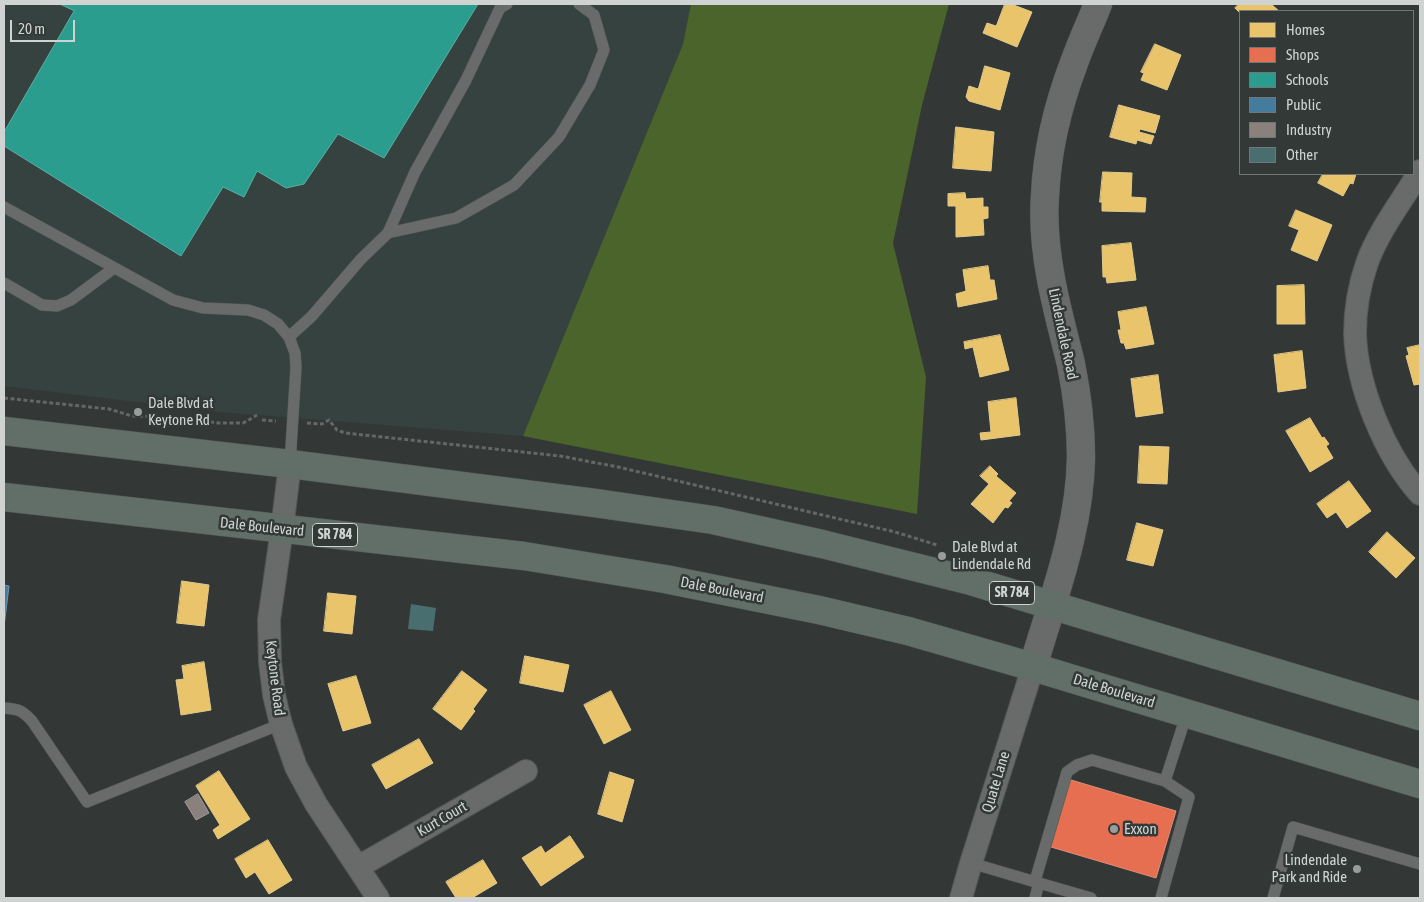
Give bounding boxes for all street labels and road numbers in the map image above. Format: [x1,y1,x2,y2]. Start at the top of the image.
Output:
street label: Lindendale Road [1045,287,1081,381]
street label: Dale Boulevard [219,514,305,540]
road number: SR 784 [312,524,358,546]
street label: Dale Boulevard [679,573,765,607]
road number: SR 784 [990,582,1034,604]
street label: Keytone Road [261,639,289,717]
street label: Dale Boulevard [1071,670,1157,712]
street label: Quate Lane [978,749,1014,815]
street label: Kurt Court [414,798,470,840]

